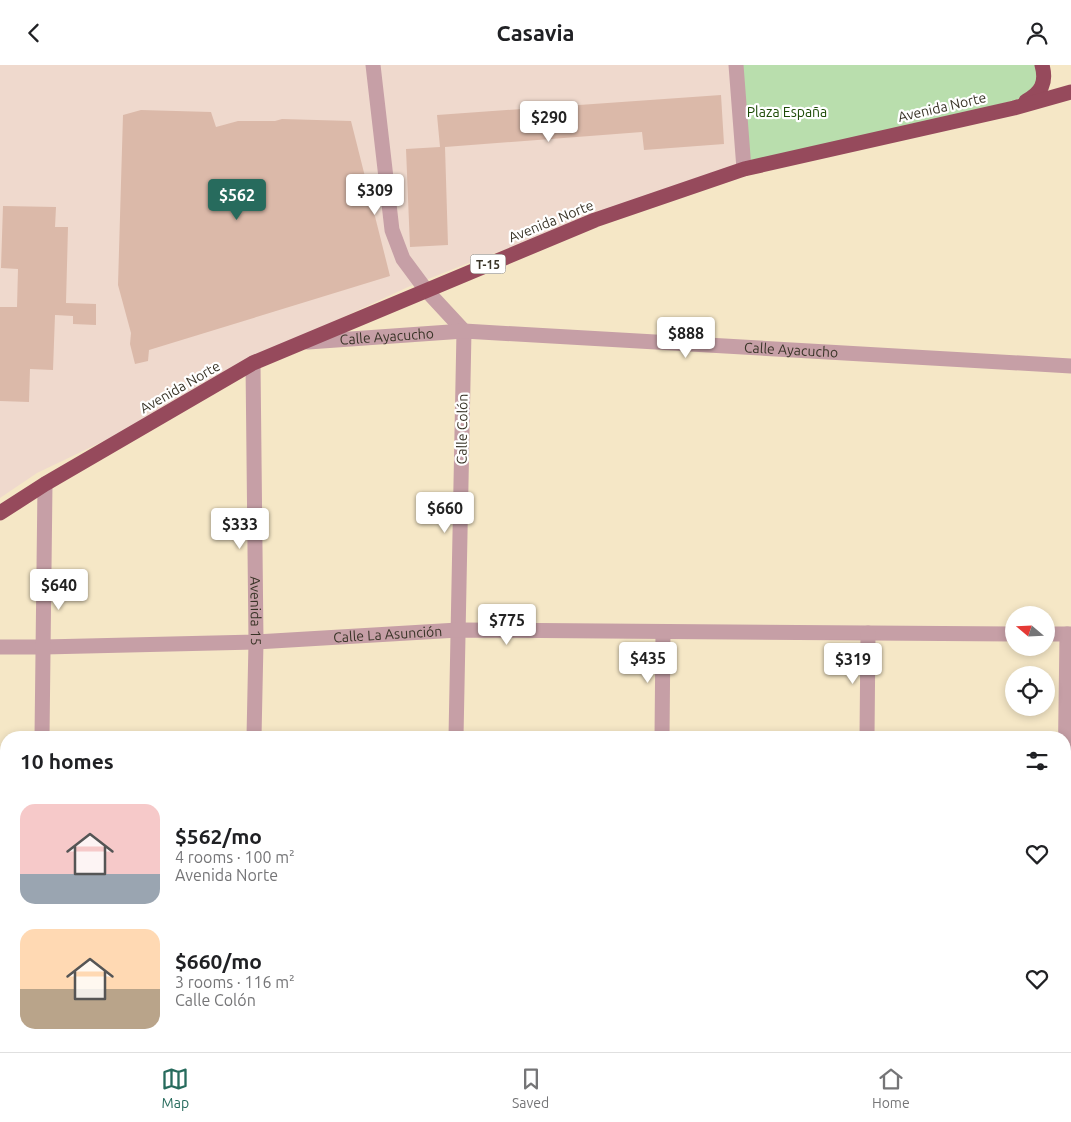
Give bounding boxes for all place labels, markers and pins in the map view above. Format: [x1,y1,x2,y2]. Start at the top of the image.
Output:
pin: $290 [519,101,579,143]
pin: $309 [345,173,405,216]
pin: $562 [207,179,267,221]
pin: $888 [656,317,716,359]
pin: $660 [415,491,475,534]
pin: $333 [210,507,270,550]
pin: $640 [29,569,89,611]
pin: $775 [477,603,537,646]
pin: $435 [618,641,678,684]
pin: $319 [823,643,883,685]

